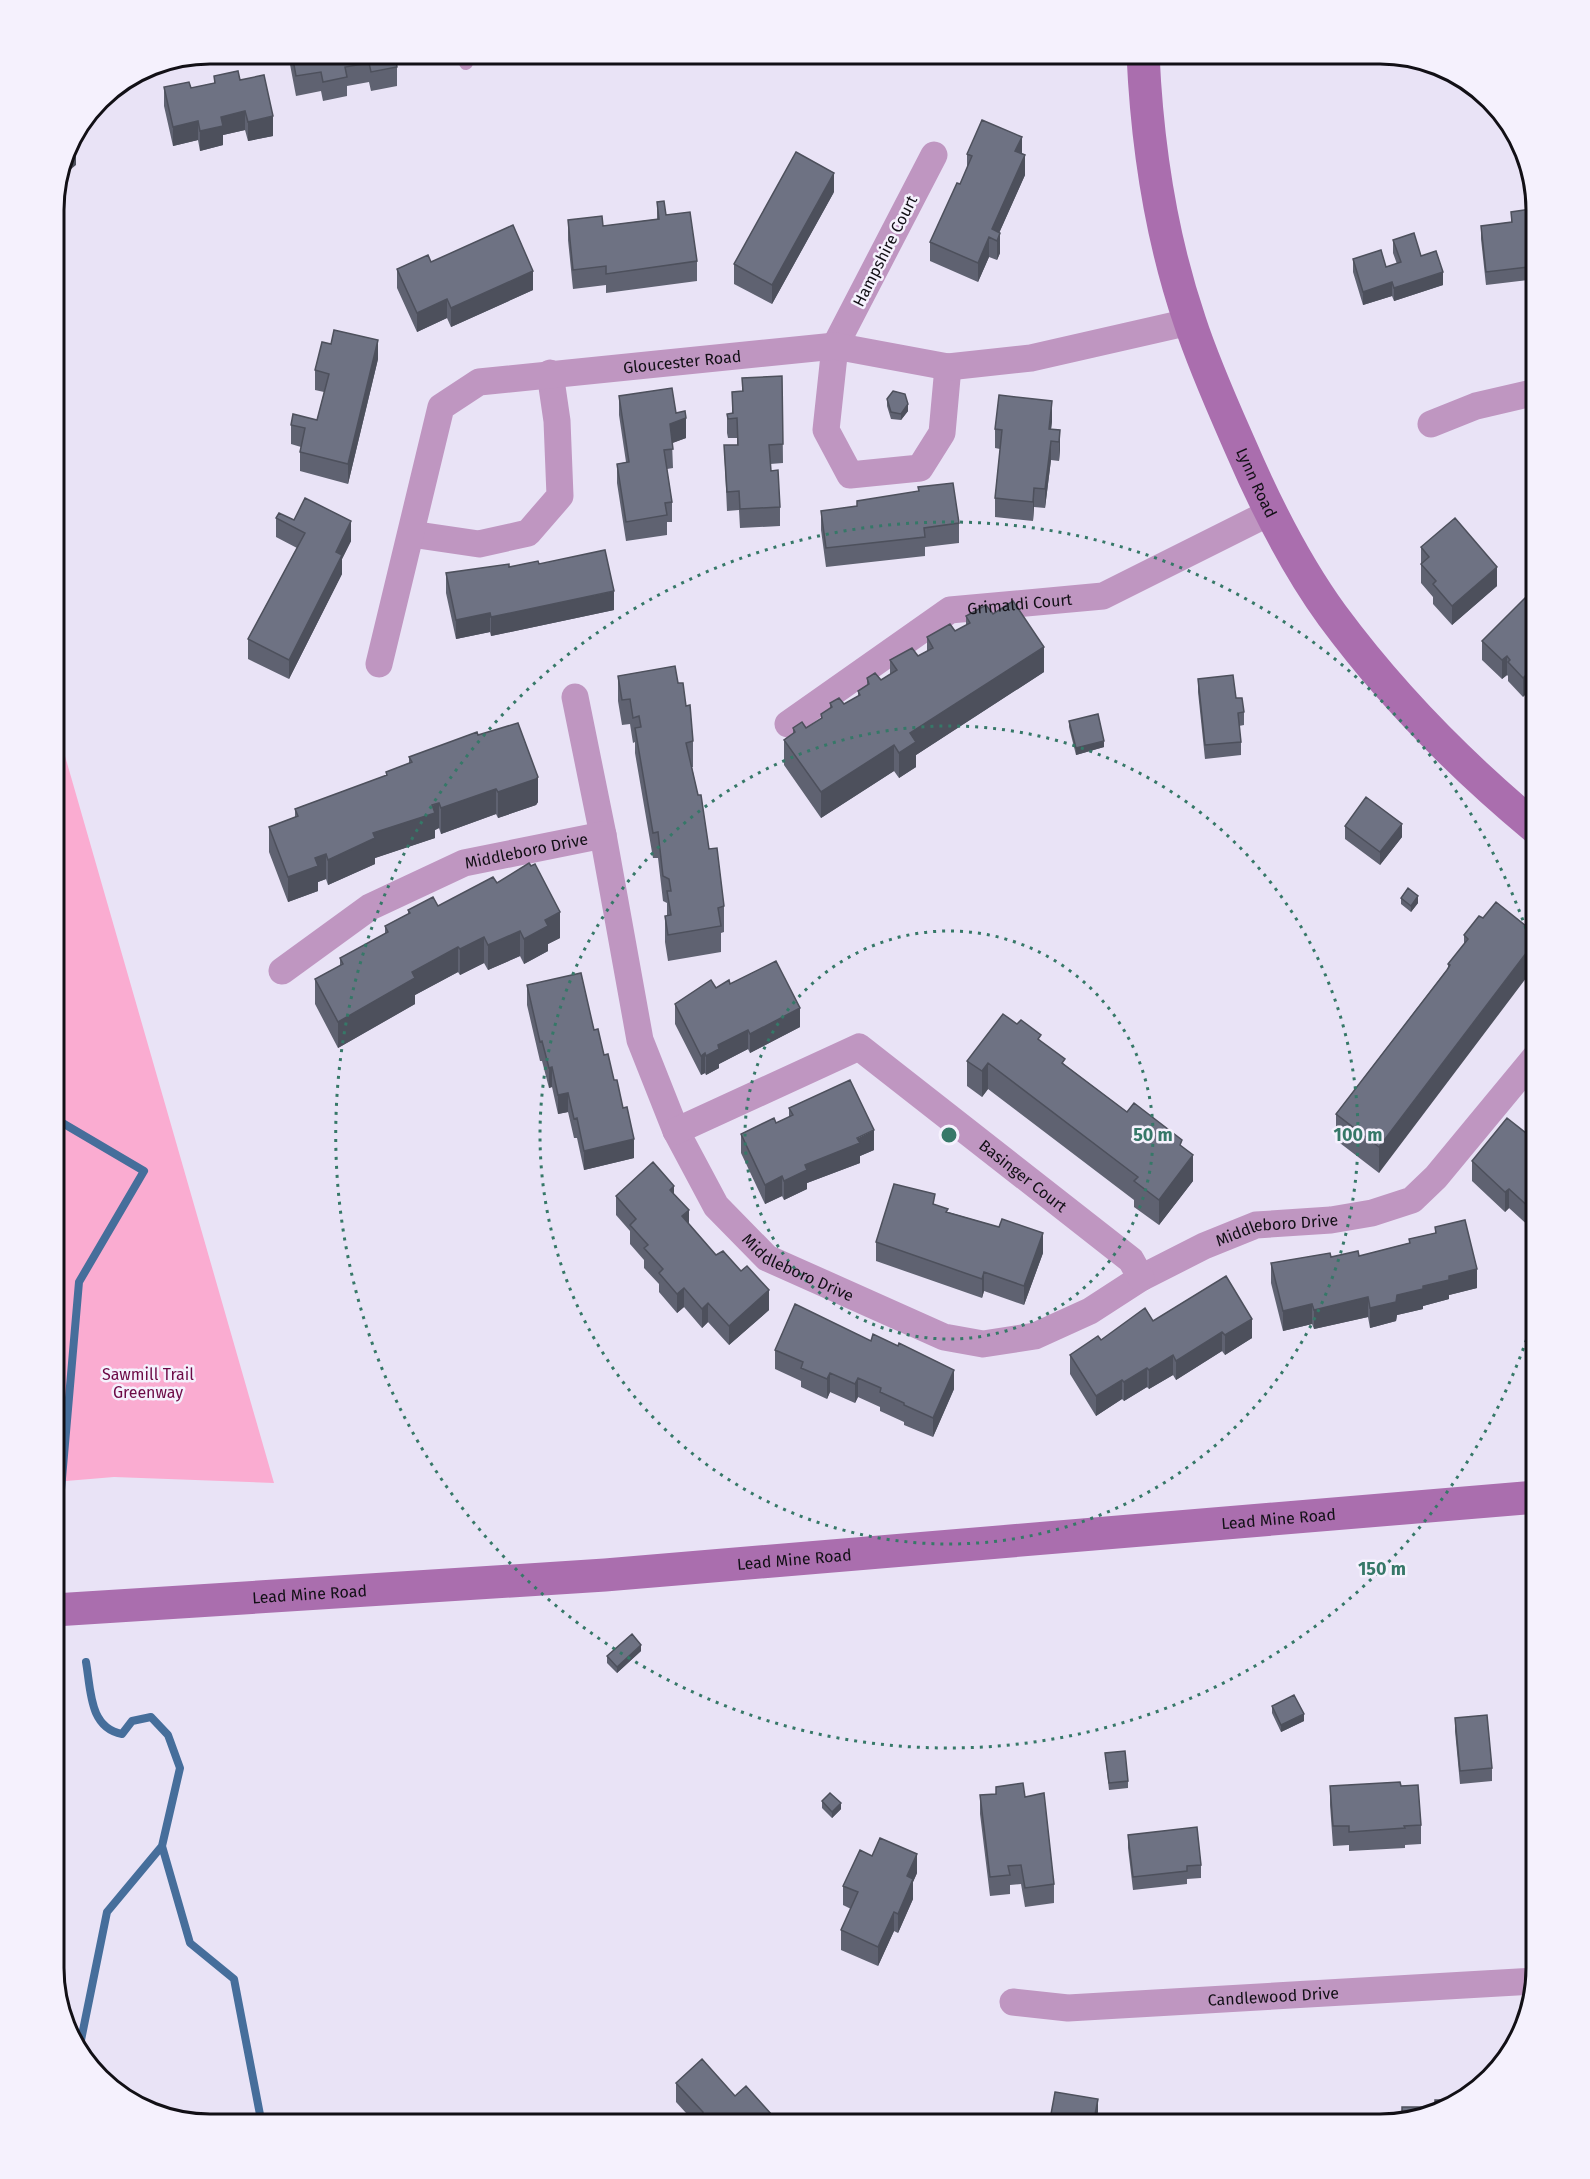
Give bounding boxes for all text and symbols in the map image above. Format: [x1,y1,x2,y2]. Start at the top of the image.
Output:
street label: Hampshire Court [849,192,921,310]
street label: Gloucester Road [622,346,742,377]
street label: Lynn Road [1233,445,1281,521]
street label: Grimaldi Court [966,589,1073,618]
street label: Middleboro Drive [463,829,589,872]
text: 50 m [1133,1124,1173,1146]
text: 100 m [1334,1124,1382,1146]
centre of rings [939,1125,959,1145]
street label: Basinger Court [976,1135,1071,1216]
street label: Middleboro Drive [1213,1209,1340,1250]
street label: Middleboro Drive [739,1229,857,1305]
park label: Sawmill Trail Greenway [102,1365,194,1402]
street label: Lead Mine Road [1220,1504,1337,1533]
street label: Lead Mine Road [736,1545,852,1573]
text: 150 m [1358,1558,1406,1580]
street label: Lead Mine Road [252,1581,367,1607]
street label: Candlewood Drive [1207,1983,1339,2009]

